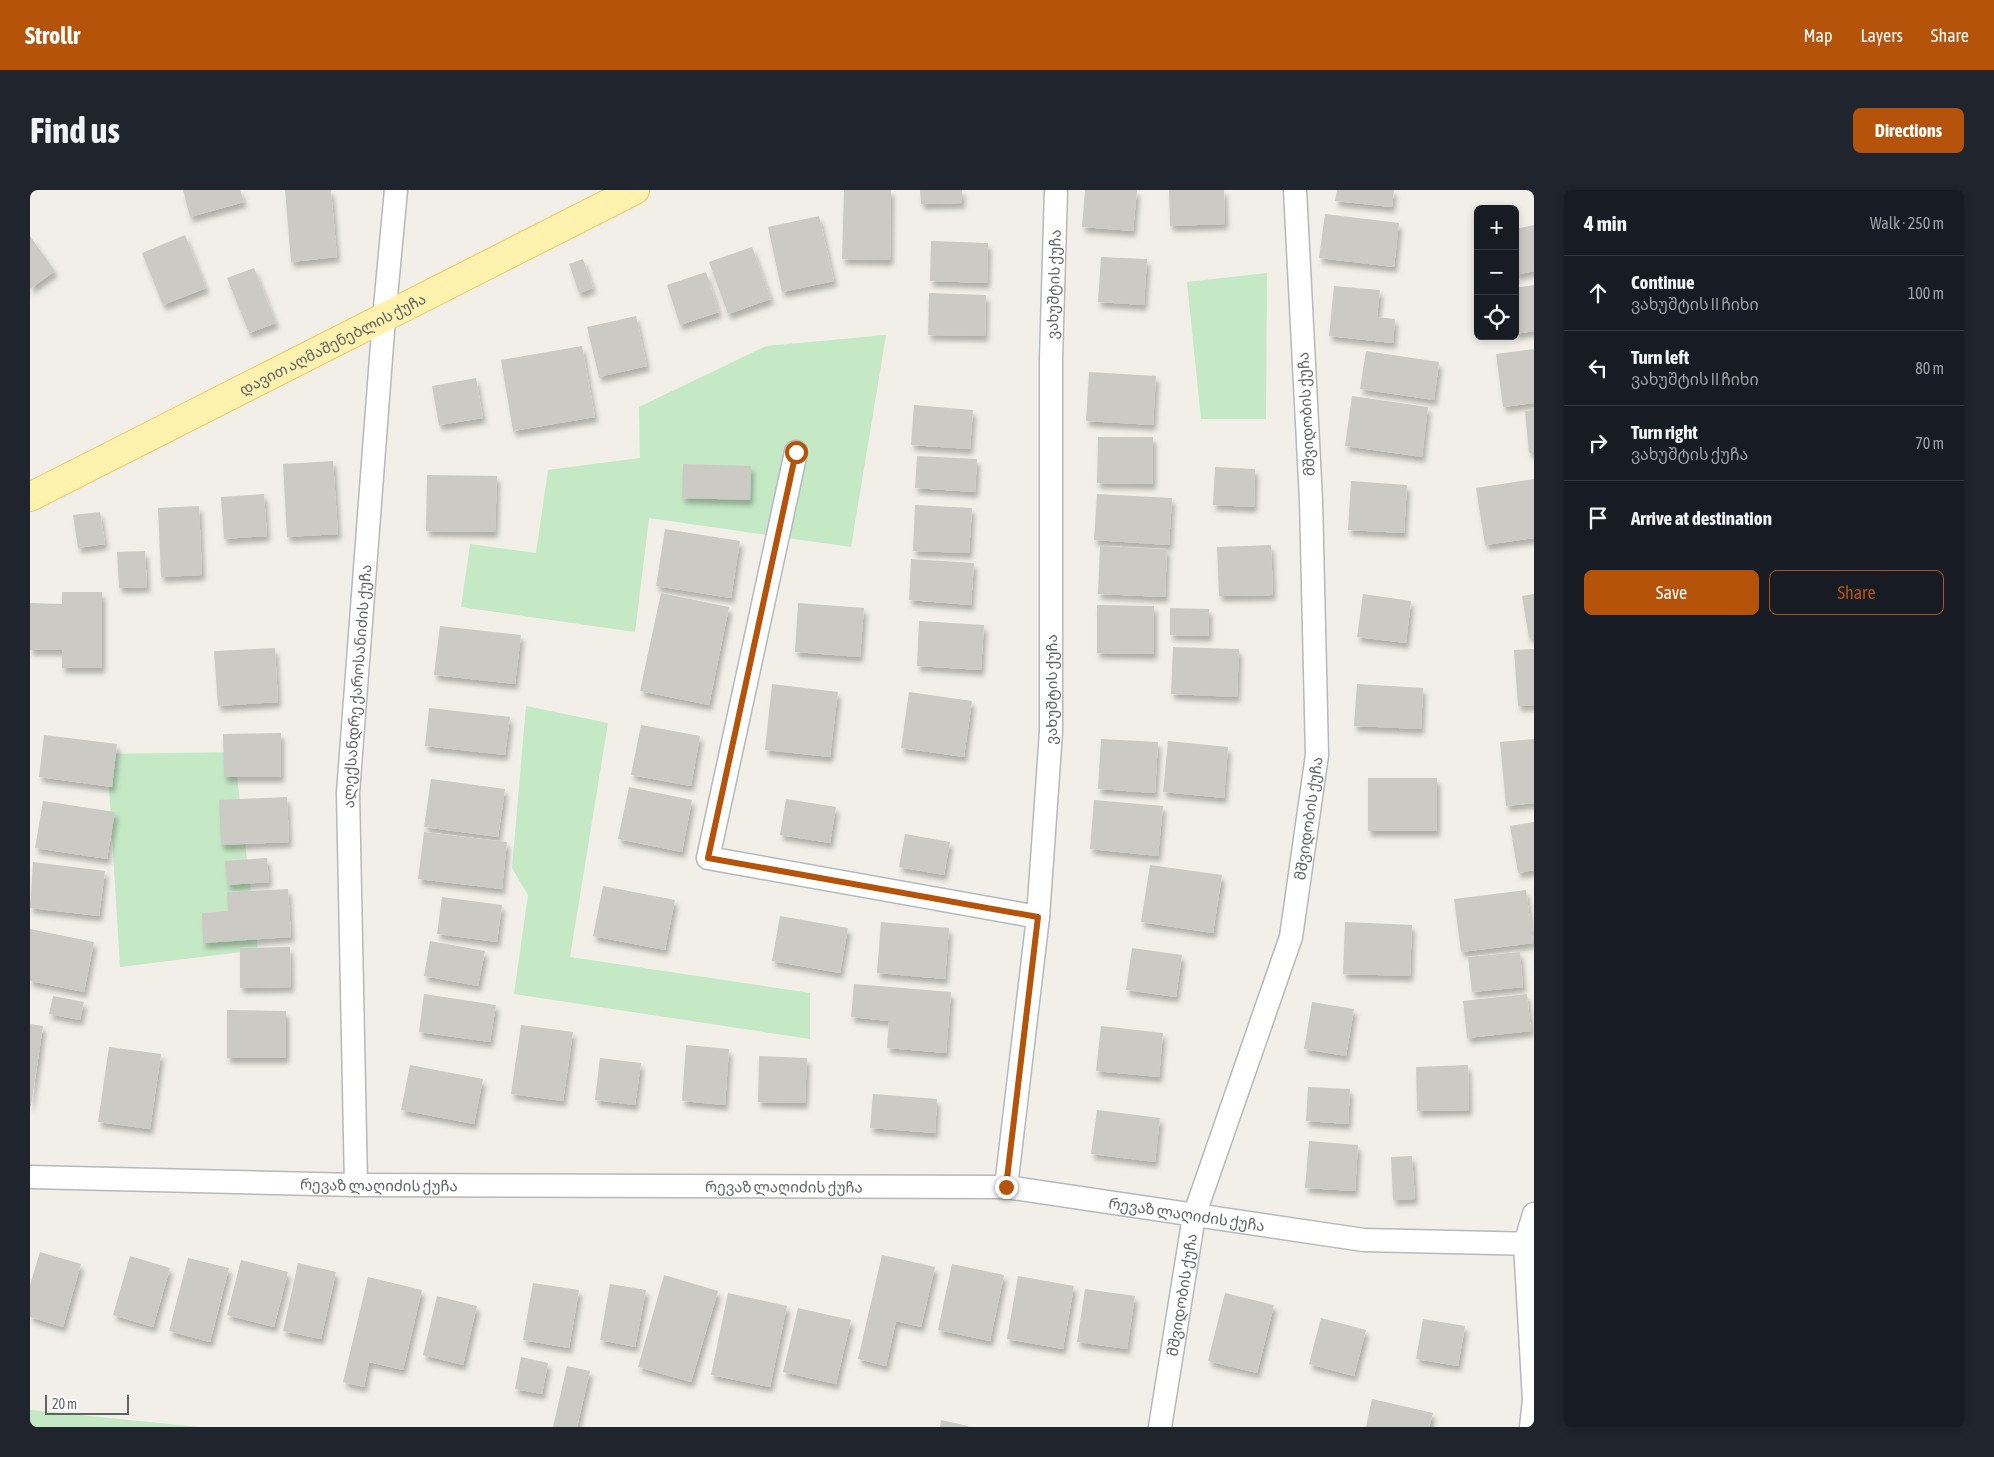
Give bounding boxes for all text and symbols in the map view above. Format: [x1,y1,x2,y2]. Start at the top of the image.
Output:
text: Strollr [25,22,80,49]
text: Map [1803,25,1832,46]
text: Layers [1860,25,1903,46]
text: Share [1931,25,1969,46]
button: Directions [1853,108,1964,153]
text: Find us [30,110,120,150]
map controls [1474,205,1519,340]
button: + [1474,205,1519,250]
text: 4 min [1584,211,1627,235]
text: Walk · 250 m [1870,214,1944,232]
street label: ვახუშტის ქუჩა [1043,229,1064,340]
button: − [1474,250,1519,295]
text: Continue [1631,271,1695,293]
icon: ahead [1584,279,1612,307]
text: 100 m [1908,284,1944,302]
street label: დავით აღმაშენებლის ქუჩა [236,289,428,399]
button: locate [1474,295,1519,340]
text: ვახუშტის II ჩიხი [1631,295,1759,313]
text: Turn left [1631,346,1689,368]
street label: მშვიდობის ქუჩა [1294,352,1319,476]
icon: left [1584,354,1612,382]
text: 80 m [1915,359,1944,377]
text: ვახუშტის II ჩიხი [1631,370,1759,388]
text: Turn right [1631,421,1698,443]
icon: right [1584,429,1612,457]
text: 70 m [1915,434,1944,452]
route start [785,441,808,464]
text: ვახუშტის ქუჩა [1631,445,1748,463]
icon: arrive [1584,504,1612,532]
text: Arrive at destination [1631,507,1772,529]
street label: ალექსანდრე ქაროსანიძის ქუჩა [339,564,374,809]
button: Save [1584,570,1759,615]
button: Share [1769,570,1944,615]
street label: ვახუშტის ქუჩა [1042,634,1061,745]
street label: მშვიდობის ქუჩა [1291,756,1325,881]
street label: რევაზ ლაღიძის ქუჩა [300,1175,458,1195]
route end [995,1176,1018,1199]
street label: რევაზ ლაღიძის ქუჩა [705,1178,863,1196]
street label: რევაზ ლაღიძის ქუჩა [1108,1194,1266,1234]
street label: მშვიდობის ქუჩა [1163,1232,1200,1357]
scale bar [45,1392,129,1415]
text: 20 m [52,1396,77,1412]

